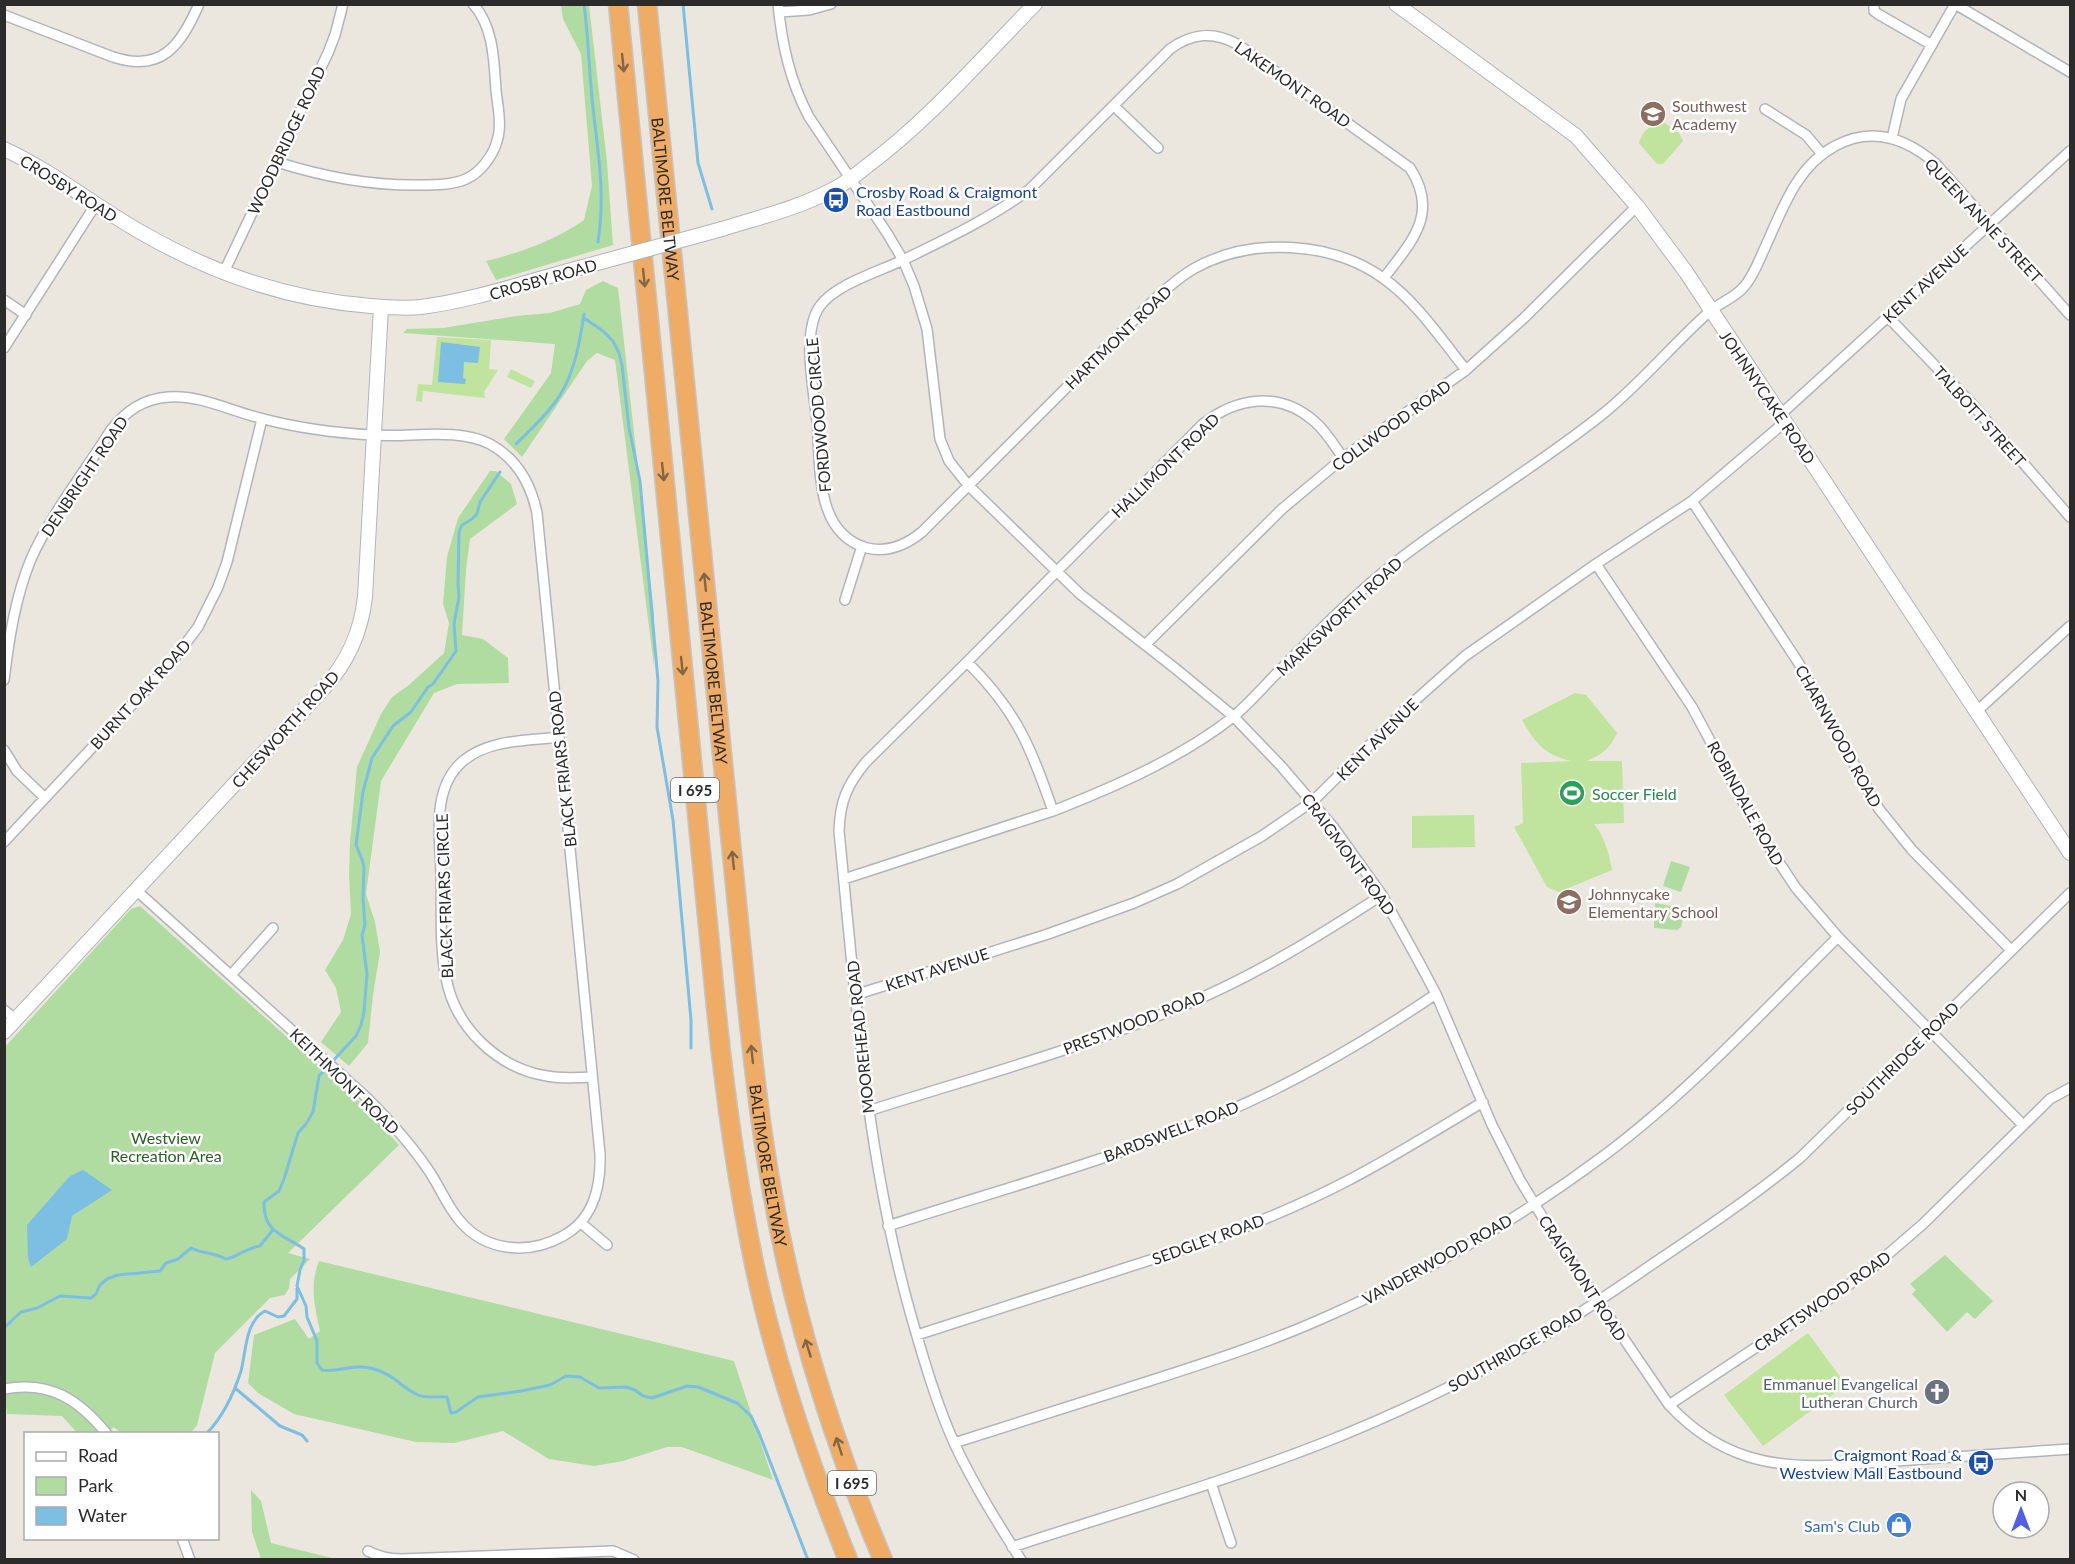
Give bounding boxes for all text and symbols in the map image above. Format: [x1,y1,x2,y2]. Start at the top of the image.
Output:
street label: LAKEMONT ROAD [1231,37,1355,131]
one-way arrow [618,52,629,72]
street label: WOODBRIDGE ROAD [243,63,329,217]
place label: Southwest Academy [1672,96,1747,133]
school or university icon: Southwest Academy [1638,99,1668,129]
street label: BALTIMORE BELTWAY [649,116,684,282]
street label: CROSBY ROAD [17,151,121,225]
street label: QUEEN ANNE STREET [1921,154,2047,287]
place label: Crosby Road & Craigmont Road Eastbound [856,182,1037,219]
bus stop icon: Crosby Road & Craigmont Road Eastbound [821,185,851,215]
street label: KENT AVENUE [1879,240,1971,326]
street label: CROSBY ROAD [487,255,599,303]
one-way arrow [639,267,650,287]
street label: HARTMONT ROAD [1061,281,1175,393]
street label: JOHNNYCAKE ROAD [1716,327,1820,467]
street label: FORDWOOD CIRCLE [802,337,834,493]
street label: TALBOTT STREET [1930,362,2030,471]
street label: COLLWOOD ROAD [1328,375,1454,475]
street label: HALLIMONT ROAD [1107,409,1223,521]
street label: DENBRIGHT ROAD [37,412,131,540]
one-way arrow [658,461,669,481]
street label: MARKSWORTH ROAD [1272,553,1406,679]
one-way arrow [699,573,710,593]
street label: BALTIMORE BELTWAY [697,600,732,765]
street label: BURNT OAK ROAD [86,635,194,753]
one-way arrow [677,655,688,675]
street label: CHARNWOOD ROAD [1792,662,1886,810]
street label: CHESWORTH ROAD [227,667,343,791]
street label: BLACK FRIARS ROAD [544,690,580,848]
street label: KENT AVENUE [1332,694,1422,784]
street label: ROBINDALE ROAD [1704,737,1788,869]
road number: I 695 [671,778,719,802]
sports icon: Soccer Field [1557,778,1587,808]
place label: Soccer Field [1592,784,1677,803]
street label: CRAIGMONT ROAD [1298,789,1400,919]
street label: BLACK FRIARS CIRCLE [432,813,456,979]
one-way arrow [727,851,738,870]
place label: Johnnycake Elementary School [1588,884,1718,921]
school or university icon: Johnnycake Elementary School [1554,887,1584,917]
street label: KENT AVENUE [883,943,991,995]
street label: MOOREHEAD ROAD [843,960,877,1114]
street label: PRESTWOOD ROAD [1060,986,1208,1058]
street label: SOUTHRIDGE ROAD [1842,998,1962,1118]
street label: KEITHMONT ROAD [286,1024,404,1138]
one-way arrow [747,1045,758,1064]
street label: BALTIMORE BELTWAY [747,1083,792,1248]
street label: BARDSWELL ROAD [1101,1096,1241,1166]
park label: Westview Recreation Area [110,1128,222,1165]
street label: SEDGLEY ROAD [1149,1210,1267,1268]
street label: VANDERWOOD ROAD [1359,1210,1515,1308]
street label: CRAIGMONT ROAD [1535,1212,1631,1344]
street label: CRAFTSWOOD ROAD [1750,1247,1894,1355]
street label: SOUTHRIDGE ROAD [1444,1303,1586,1395]
one-way arrow [802,1339,813,1358]
place label: Emmanuel Evangelical Lutheran Church [1763,1374,1918,1411]
church icon: Emmanuel Evangelical Lutheran Church [1922,1377,1952,1407]
legend [24,1432,219,1540]
one-way arrow [833,1437,844,1456]
text: Road [78,1444,118,1466]
place label: Craigmont Road & Westview Mall Eastbound [1780,1445,1963,1482]
bus stop icon: Craigmont Road & Westview Mall Eastbound [1966,1448,1996,1478]
road number: I 695 [828,1471,876,1495]
text: Park [78,1474,114,1496]
north arrow [1991,1480,2051,1540]
text: N [2015,1485,2027,1504]
text: Water [78,1504,127,1526]
shop icon: Sam's Club [1884,1510,1914,1540]
place label: Sam's Club [1804,1516,1880,1535]

